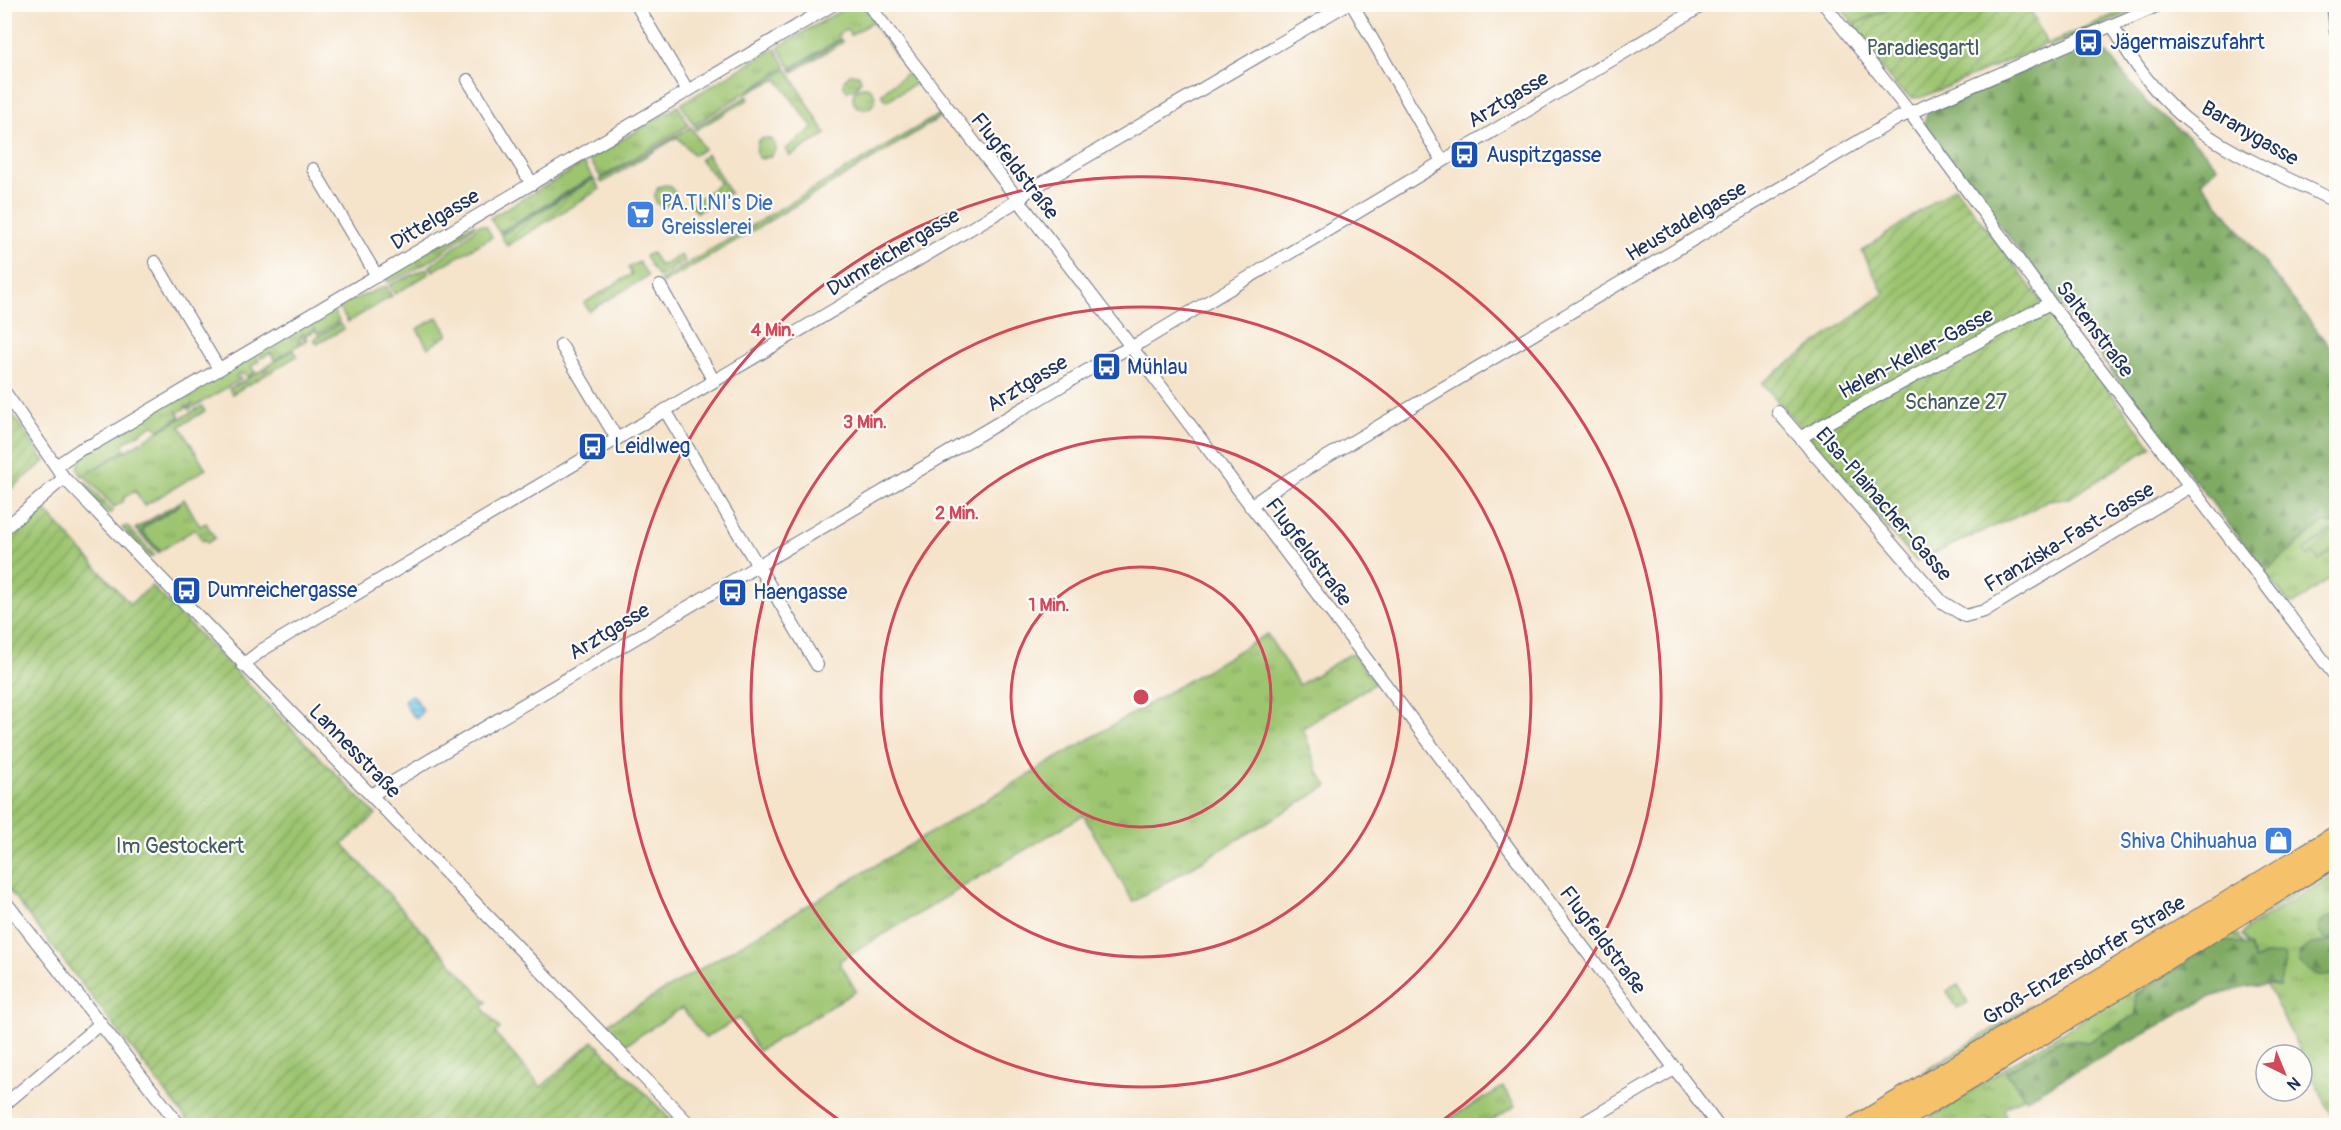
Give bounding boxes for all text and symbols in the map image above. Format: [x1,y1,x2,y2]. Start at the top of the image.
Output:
bus stop icon: Jägermaiszufahrt [2073,26,2105,58]
place label: Jägermaiszufahrt [2110,29,2265,56]
park label: Paradiesgartl [1867,35,1979,62]
street label: Arztgasse [1463,64,1554,134]
street label: Baranygasse [2196,95,2304,172]
street label: Flugfeldstraße [964,107,1065,226]
bus stop icon: Auspitzgasse [1449,139,1481,171]
place label: Auspitzgasse [1486,142,1602,169]
street label: Heustadelgasse [1621,174,1752,268]
street label: Dittelgasse [386,182,485,256]
place label: PA.TI.NI's Die Greisslerei [661,190,773,241]
supermarket icon: PA.TI.NI's Die Greisslerei [624,199,656,231]
street label: Dumreichergasse [822,202,965,303]
street label: Saltenstraße [2050,276,2140,383]
street label: Helen-Keller-Gasse [1834,301,1999,406]
text: 4 Min. [751,319,795,342]
street label: Arztgasse [982,348,1073,418]
bus stop icon: Mühlau [1090,351,1122,383]
place label: Mühlau [1127,354,1188,381]
park label: Schanze 27 [1905,389,2007,416]
text: 3 Min. [843,411,887,434]
street label: Elsa-Plainacher-Gasse [1809,422,1958,587]
bus stop icon: Leidlweg [577,430,609,462]
place label: Leidlweg [614,433,690,460]
street label: Franziska-Fast-Gasse [1979,476,2160,599]
street label: Flugfeldstraße [1259,493,1358,612]
text: 2 Min. [935,502,979,525]
bus stop icon: Dumreichergasse [170,574,202,606]
bus stop icon: Haengasse [716,576,748,608]
place label: Dumreichergasse [207,577,358,604]
place label: Haengasse [753,579,848,606]
text: 1 Min. [1028,594,1070,617]
street label: Arztgasse [564,596,655,666]
centre of rings [1131,687,1151,707]
street label: Lannesstraße [303,698,407,805]
shop icon: Shiva Chihuahua [2262,825,2294,857]
place label: Shiva Chihuahua [2119,828,2257,855]
park label: Im Gestockert [116,833,245,860]
street label: Flugfeldstraße [1553,881,1652,1000]
street label: Groß-Enzersdorfer Straße [1978,889,2191,1032]
north arrow [2254,1043,2314,1103]
text: N [2283,1072,2304,1094]

